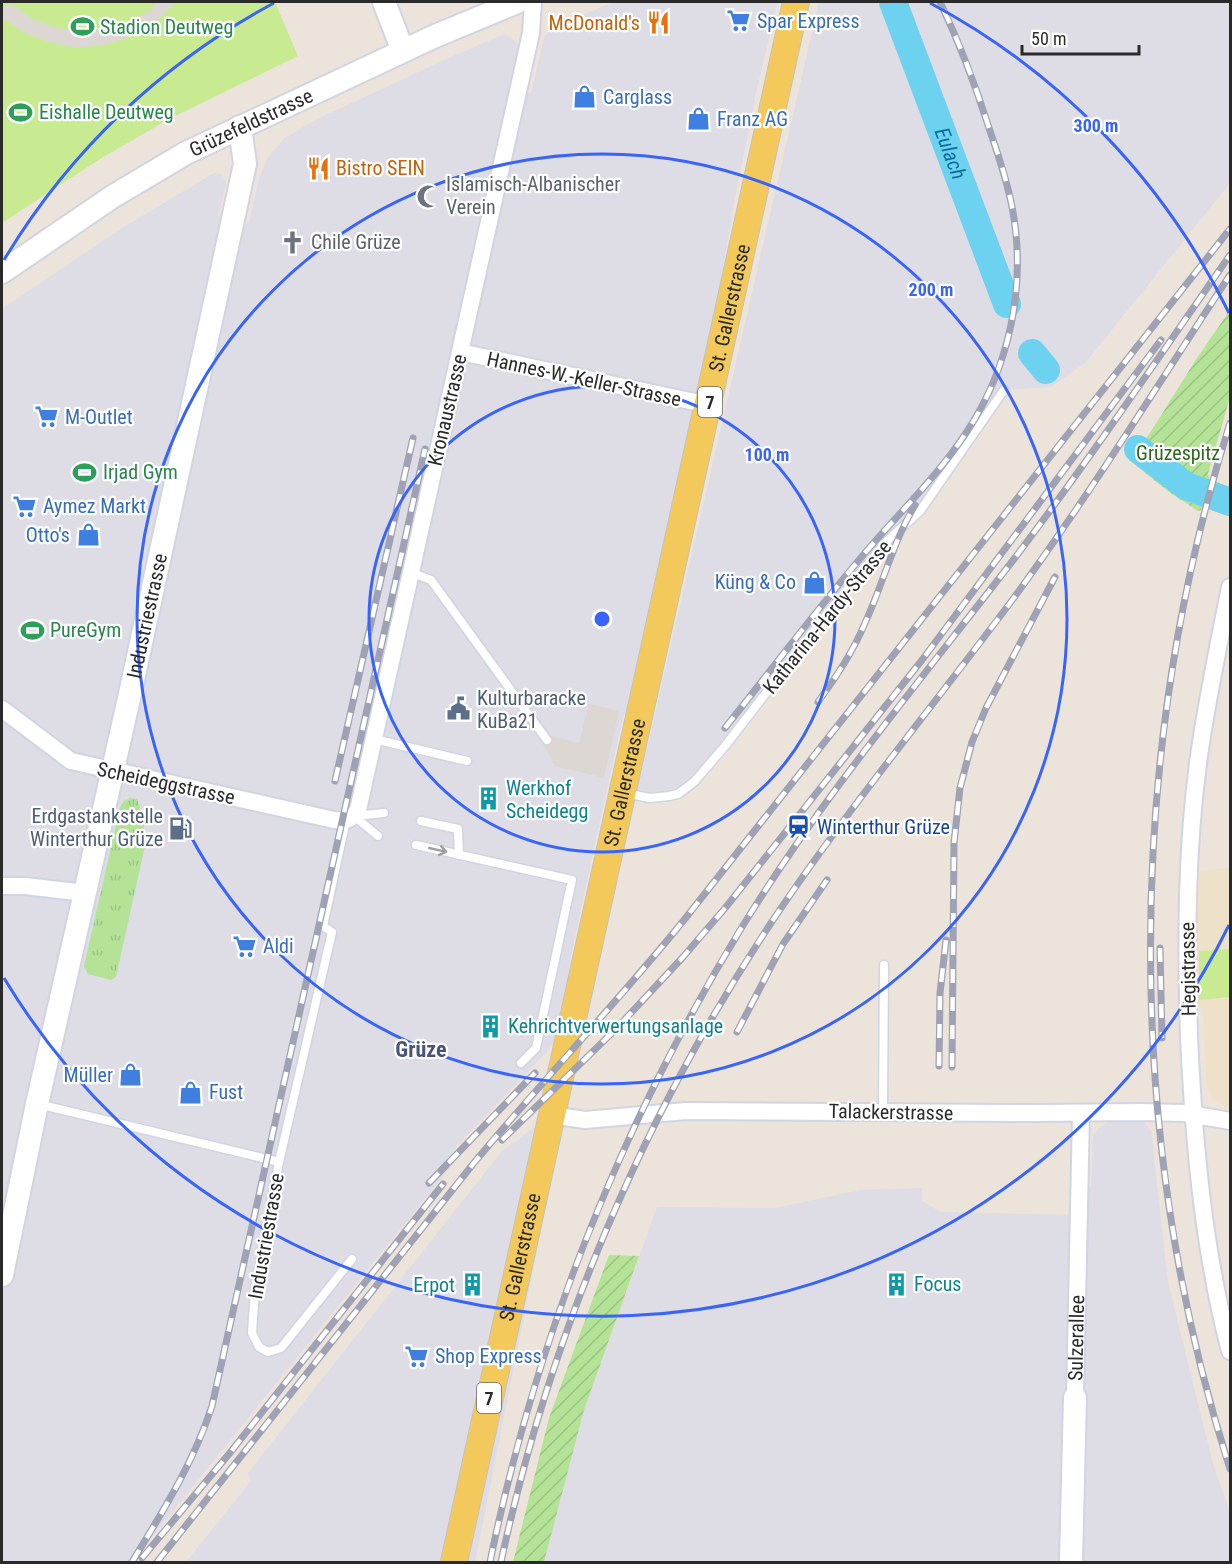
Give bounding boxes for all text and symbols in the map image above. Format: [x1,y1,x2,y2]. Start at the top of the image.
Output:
supermarket icon: Spar Express [726,8,752,34]
place label: Spar Express [757,9,860,33]
restaurant icon: McDonald's [645,10,671,36]
place label: McDonald's [549,11,640,35]
sports icon: Stadion Deutweg [69,14,95,40]
place label: Stadion Deutweg [100,15,233,39]
scale bar [1022,18,1139,56]
text: 50 m [1031,28,1066,49]
street label: Grüzefeldstrasse [185,83,317,162]
shop icon: Carglass [572,84,598,110]
place label: Carglass [603,85,672,109]
sports icon: Eishalle Deutweg [8,99,34,125]
place label: Eishalle Deutweg [39,100,174,124]
shop icon: Franz AG [686,106,712,132]
place label: Franz AG [717,107,788,131]
text: 300 m [1074,115,1118,136]
water label: Eulach [930,124,971,183]
restaurant icon: Bistro SEIN [305,155,331,181]
place label: Bistro SEIN [336,156,425,180]
place label: Islamisch-Albanischer Verein [446,172,620,219]
mosque icon: Islamisch-Albanischer Verein [415,183,441,209]
church icon: Chile Grüze [280,229,306,255]
place label: Chile Grüze [311,230,401,254]
street label: St. Gallerstrasse [704,242,755,374]
text: 200 m [909,279,953,300]
street label: Hannes-W.-Keller-Strasse [485,347,683,411]
street label: Kronaustrasse [423,352,471,468]
road number: 7 [698,387,722,417]
supermarket icon: M-Outlet [34,404,60,430]
place label: M-Outlet [65,405,133,429]
park label: Grüzespitz [1136,441,1220,465]
text: 100 m [745,444,789,465]
sports icon: Irjad Gym [72,459,98,485]
place label: Irjad Gym [103,460,178,484]
supermarket icon: Aymez Markt [12,493,38,519]
place label: Aymez Markt [43,494,146,518]
shop icon: Otto's [75,522,101,548]
place label: Otto's [26,523,70,547]
street label: Katharina-Hardy-Strasse [758,535,896,699]
street label: Industriestrasse [122,551,172,681]
shop icon: Küng & Co [801,569,827,595]
place label: Küng & Co [715,570,796,594]
centre of rings [592,609,612,629]
sports icon: PureGym [19,617,45,643]
place label: PureGym [50,618,121,642]
place label: Kulturbaracke KuBa21 [477,686,586,733]
public building icon: Kulturbaracke KuBa21 [446,696,472,722]
street label: St. Gallerstrasse [599,716,650,849]
street label: Scheideggstrasse [95,757,237,809]
place label: Werkhof Scheidegg [506,776,588,823]
building icon: Werkhof Scheidegg [475,786,501,812]
place label: Erdgastankstelle Winterthur Grüze [30,804,163,851]
station icon: Winterthur Grüze [786,814,812,840]
fuel station icon: Erdgastankstelle Winterthur Grüze [168,815,194,841]
place label: Winterthur Grüze [817,815,950,839]
one-way arrow [427,845,447,856]
street label: Hegistrasse [1175,922,1201,1016]
supermarket icon: Aldi [232,933,258,959]
place label: Aldi [263,934,294,958]
building icon: Kehrichtverwertungsanlage [477,1013,503,1039]
place label: Kehrichtverwertungsanlage [508,1014,723,1038]
district label: Grüze [395,1037,447,1062]
shop icon: Müller [118,1062,144,1088]
place label: Müller [64,1063,113,1087]
shop icon: Fust [178,1079,204,1105]
place label: Fust [209,1080,243,1104]
street label: Talackerstrasse [829,1099,953,1125]
street label: Industriestrasse [243,1171,289,1301]
street label: St. Gallerstrasse [494,1191,546,1323]
building icon: Focus [883,1271,909,1297]
building icon: Erpot [460,1272,486,1298]
place label: Focus [914,1272,961,1296]
place label: Erpot [413,1273,455,1297]
street label: Sulzerallee [1063,1295,1089,1381]
supermarket icon: Shop Express [404,1343,430,1369]
place label: Shop Express [435,1344,542,1368]
road number: 7 [477,1383,501,1413]

